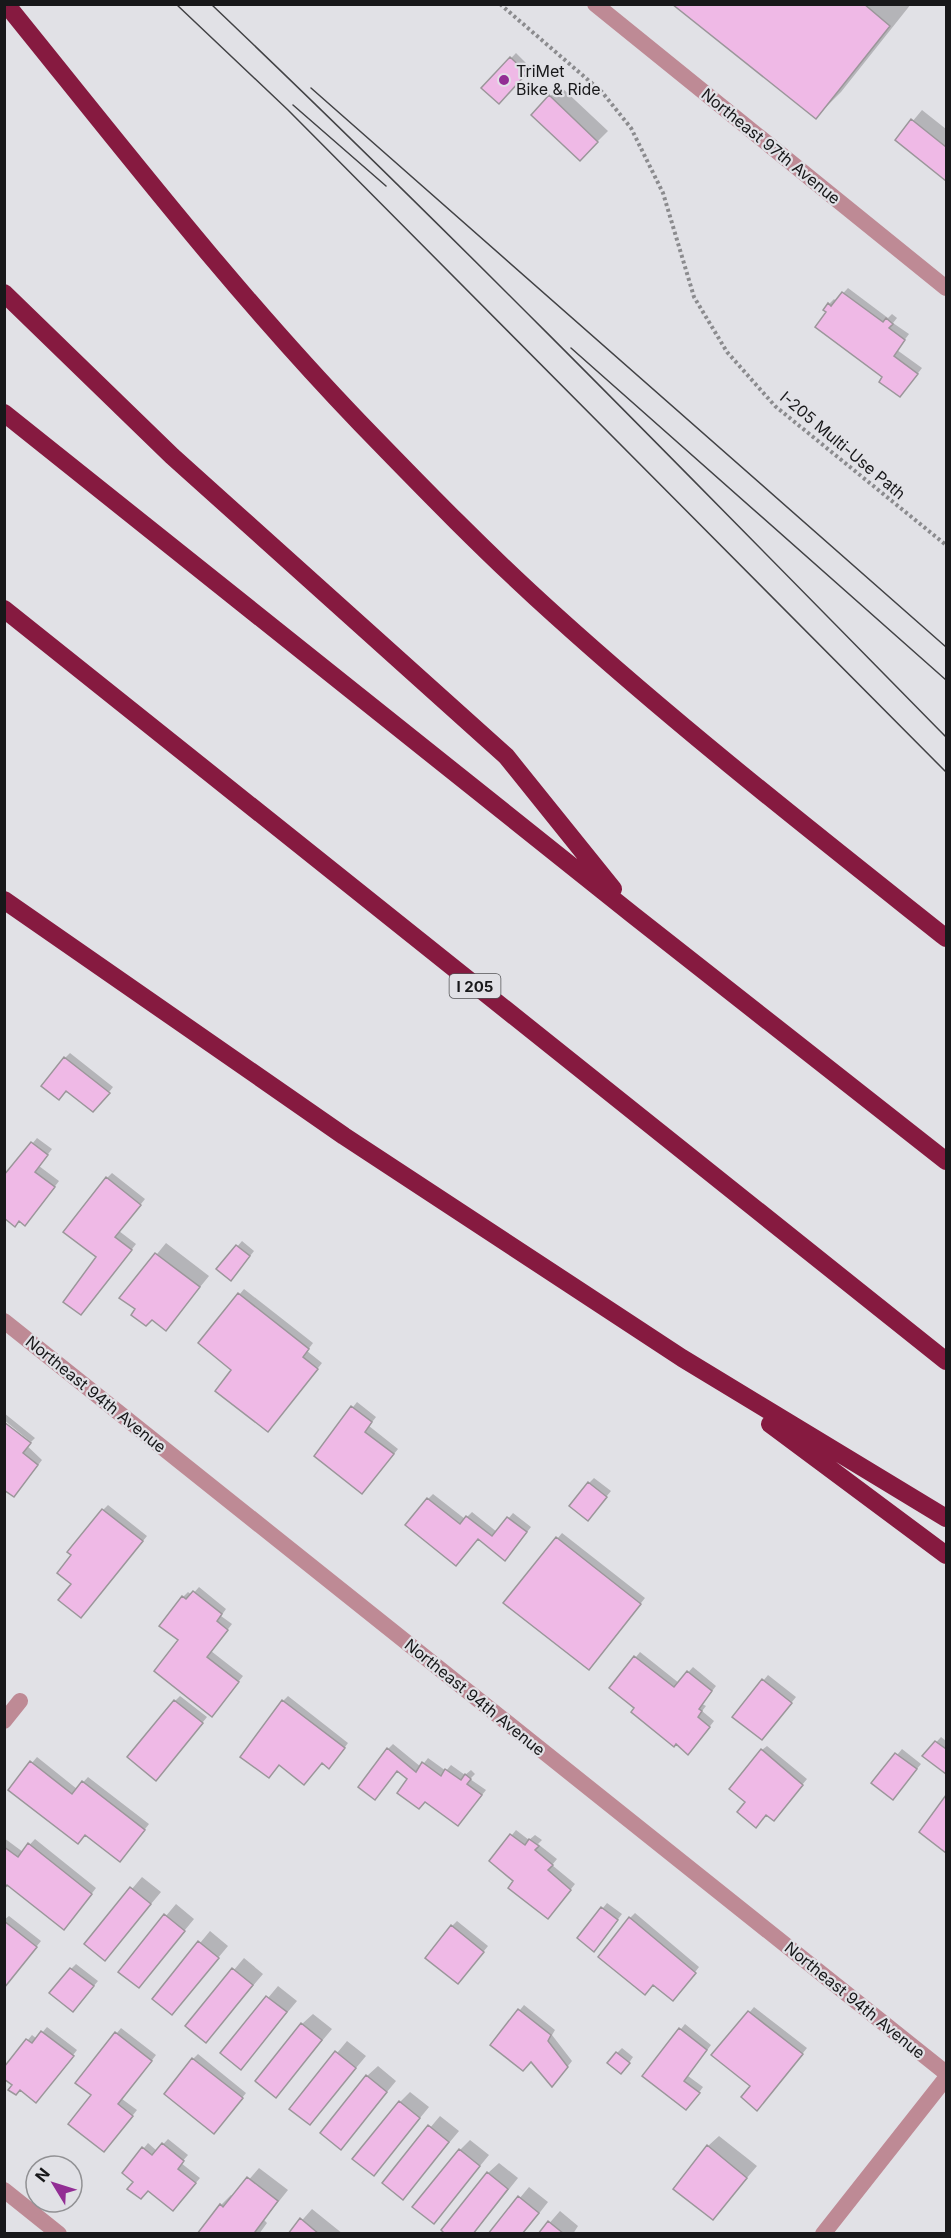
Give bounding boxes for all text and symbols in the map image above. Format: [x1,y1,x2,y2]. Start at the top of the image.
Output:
place label: TriMet Bike & Ride [516,61,601,99]
marker: TriMet Bike & Ride [497,73,511,87]
street label: Northeast 97th Avenue [697,84,845,208]
street label: I-205 Multi-Use Path [776,387,910,503]
road number: I 205 [450,974,500,998]
street label: Northeast 94th Avenue [22,1331,170,1457]
street label: Northeast 94th Avenue [401,1634,549,1760]
street label: Northeast 94th Avenue [781,1937,929,2063]
north arrow [24,2154,84,2214]
text: N [31,2164,54,2186]

